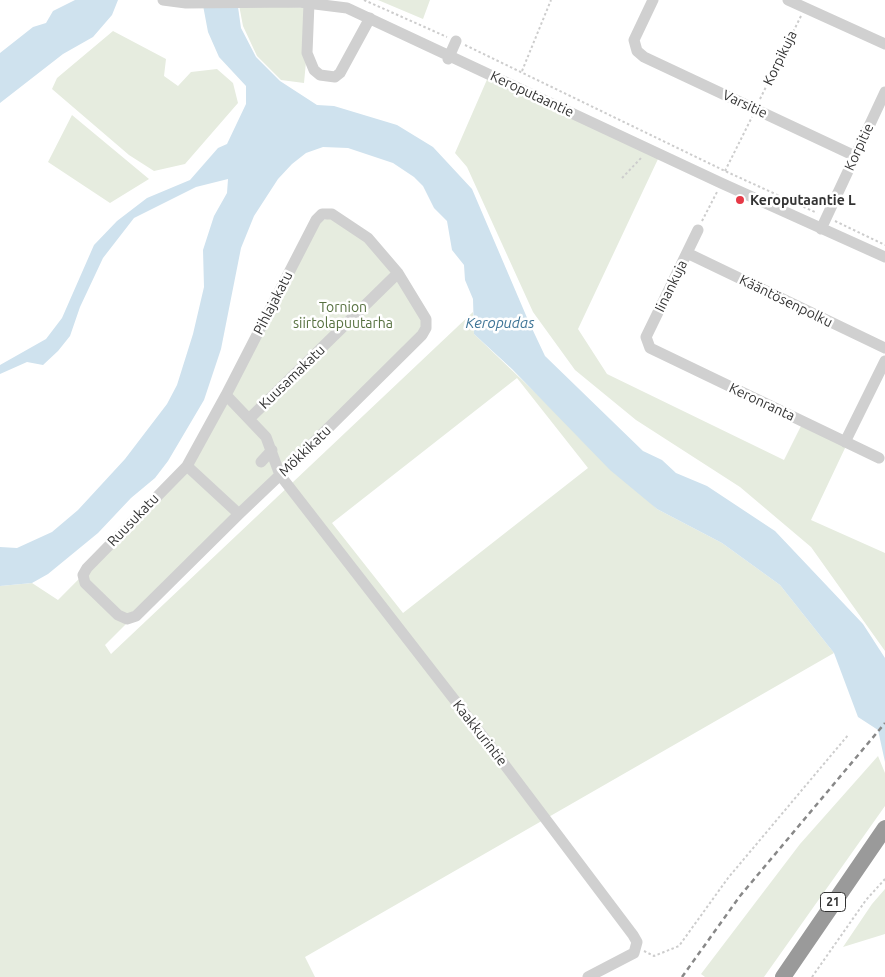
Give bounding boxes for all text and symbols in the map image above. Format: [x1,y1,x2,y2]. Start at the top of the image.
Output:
street label: Korpikuja [760,28,800,88]
street label: Keroputaantie [488,67,576,121]
street label: Varsitie [720,86,770,122]
street label: Korpitie [841,121,877,173]
place label: Keroputaantie L [750,192,856,208]
marker: Keroputaantie L [734,194,746,206]
street label: Iinankuja [651,257,691,315]
street label: Pihlajakatu [250,268,296,338]
street label: Kääntösenpolku [737,271,835,331]
park label: Tornion siirtolapuutarha [293,299,393,332]
water label: Keropudas [466,314,534,332]
street label: Kuusamakatu [256,342,328,412]
street label: Keronranta [726,379,798,425]
street label: Mökkikatu [276,422,334,480]
street label: Ruusukatu [104,490,162,550]
street label: Kaakkurintie [449,697,511,769]
road number: 21 [820,892,846,912]

